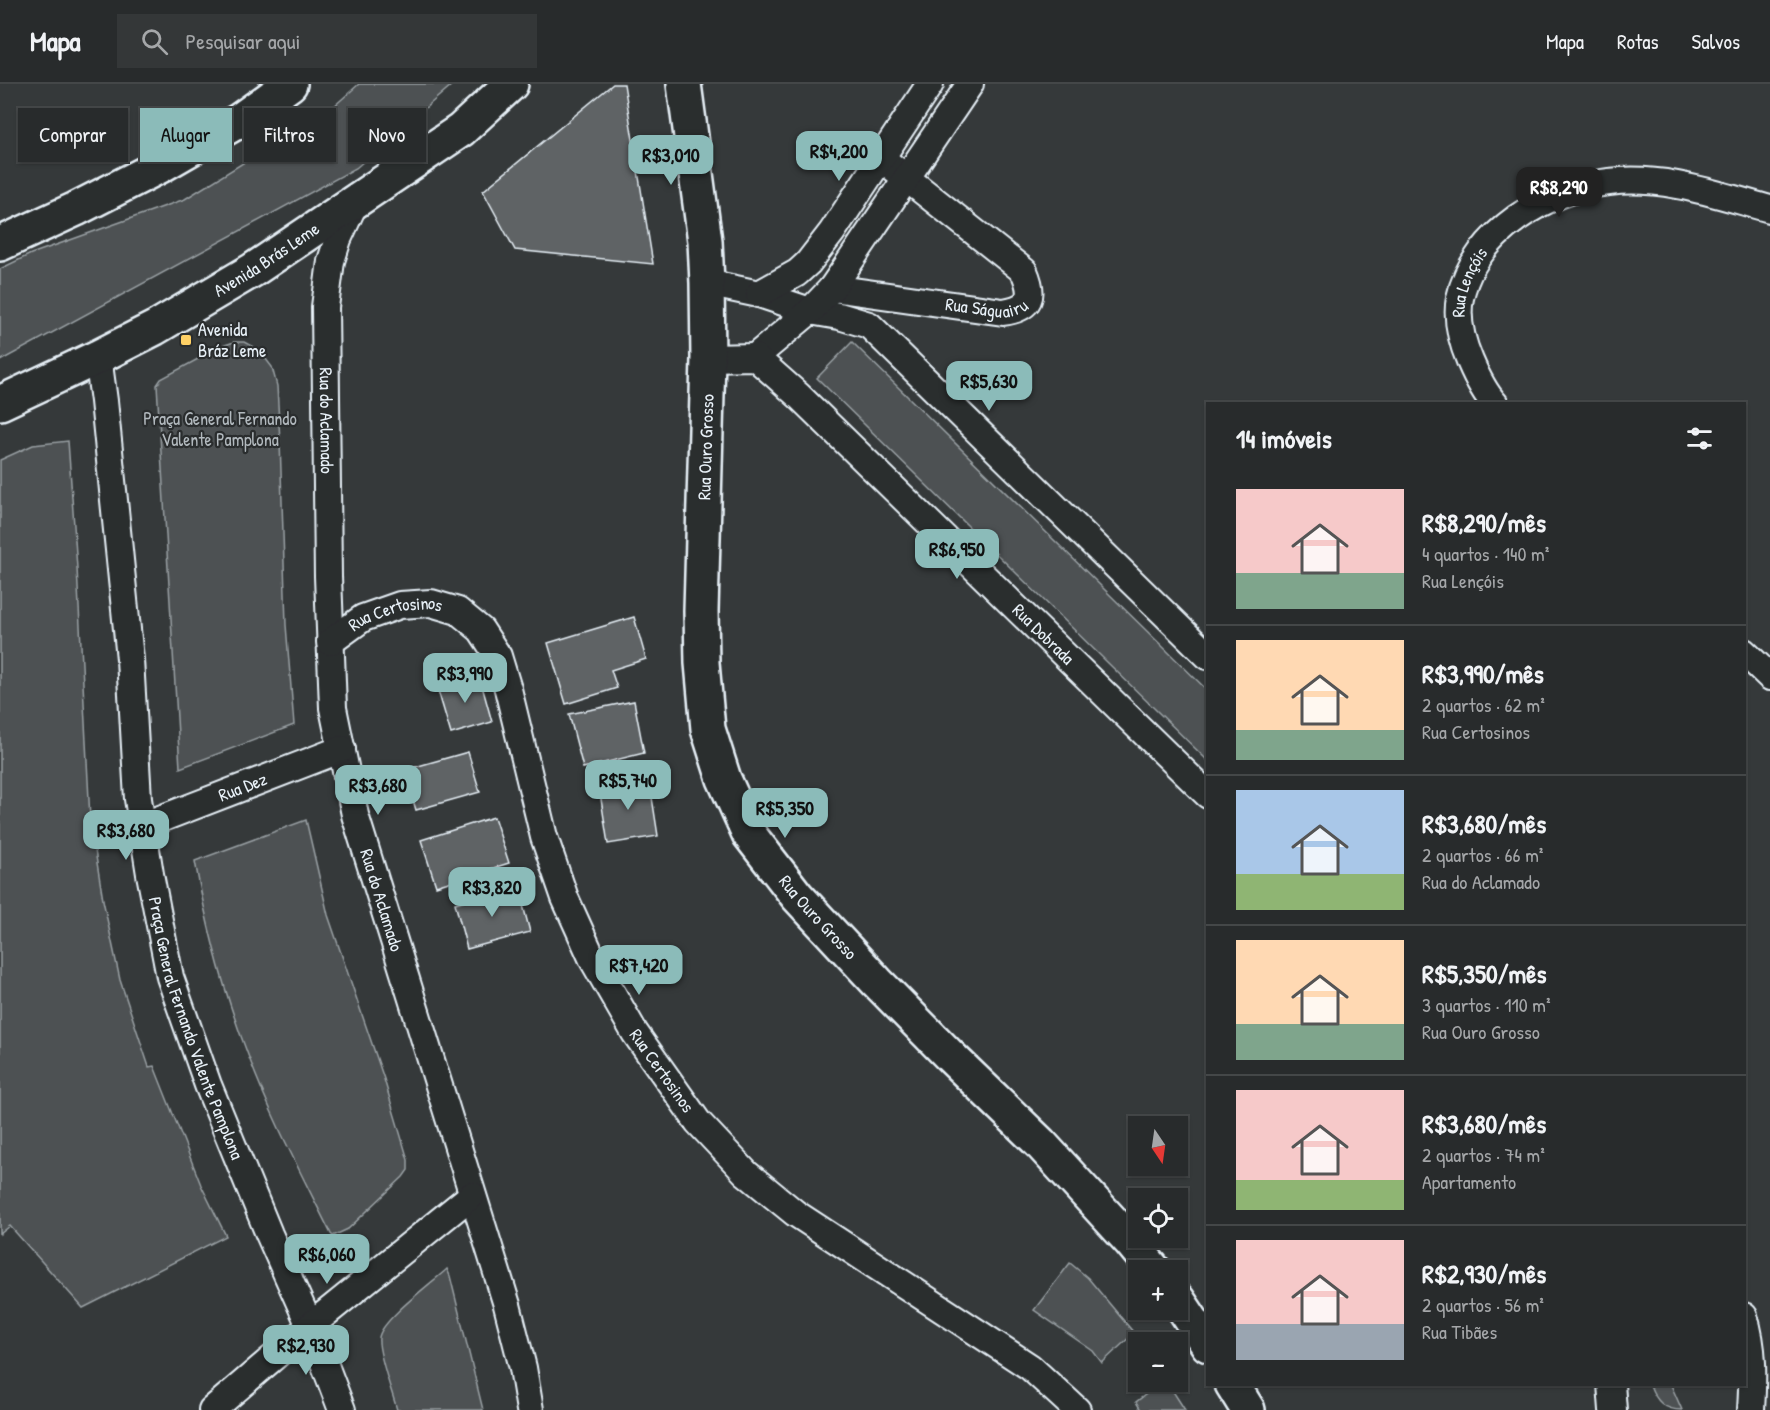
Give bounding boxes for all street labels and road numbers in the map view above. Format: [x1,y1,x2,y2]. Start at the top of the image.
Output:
street label: Avenida Brás Leme [209,216,324,303]
street label: Rua Lençóis [1446,242,1493,318]
street label: Rua Ságuairu [944,291,1033,324]
street label: Rua do Aclamado [314,367,340,474]
street label: Rua Ouro Grosso [691,394,720,500]
street label: Rua Certosinos [343,590,446,637]
street label: Rua Dobrada [1007,598,1080,670]
street label: Rua Dez [215,766,271,807]
street label: Rua do Aclamado [354,846,410,955]
street label: Rua Ouro Grosso [773,870,863,965]
street label: Praça General Fernando Valente Pamplona [143,895,250,1163]
street label: Rua Certosinos [624,1024,701,1118]

